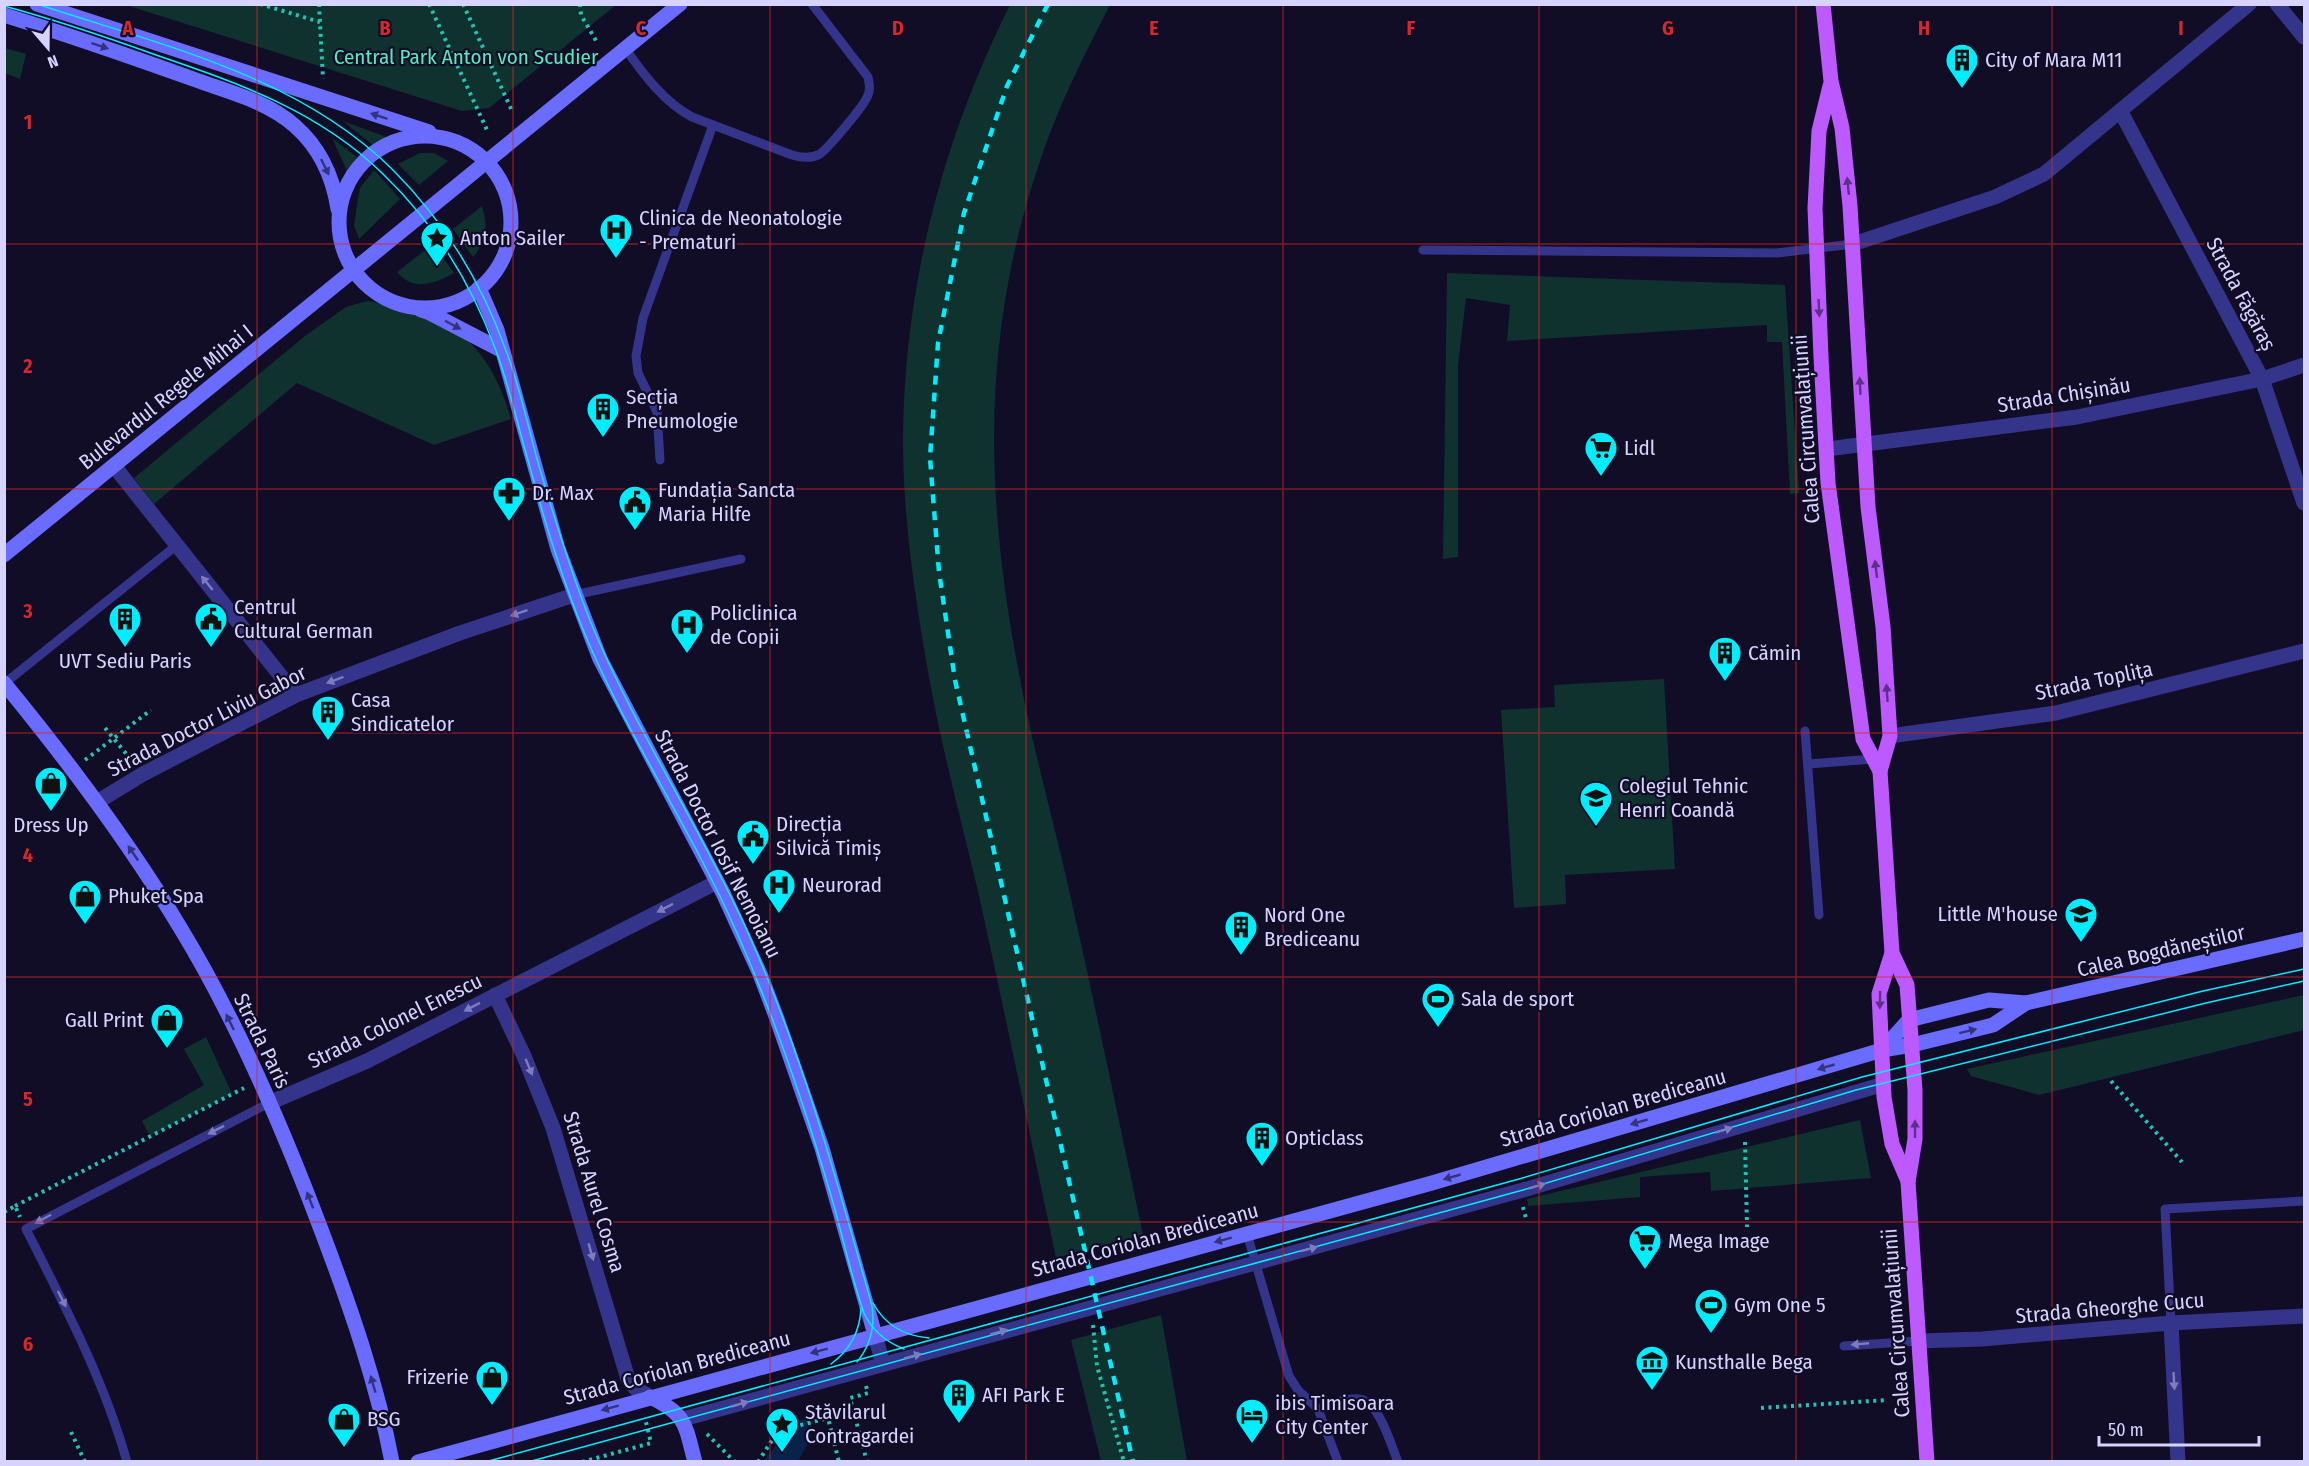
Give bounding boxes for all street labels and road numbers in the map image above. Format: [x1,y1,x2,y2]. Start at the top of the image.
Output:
street label: Strada Făgăraș [2200,233,2282,355]
street label: Bulevardul Regele Mihai I [74,319,258,475]
street label: Calea Circumvalațiunii [1786,334,1826,524]
street label: Strada Chișinău [1996,372,2132,418]
street label: Strada Toplița [2033,656,2155,706]
street label: Strada Doctor Liviu Gabor [103,659,311,782]
street label: Strada Doctor Iosif Nemoianu [649,725,787,963]
street label: Calea Bogdăneștilor [2075,919,2248,983]
street label: Strada Colonel Enescu [304,968,486,1074]
street label: Strada Paris [228,989,296,1093]
street label: Strada Coriolan Brediceanu [1497,1063,1729,1153]
street label: Strada Aurel Cosma [557,1108,631,1276]
street label: Strada Coriolan Brediceanu [1029,1197,1261,1283]
street label: Calea Circumvalațiunii [1876,1228,1916,1418]
street label: Strada Gheorghe Cucu [2014,1287,2206,1329]
street label: Strada Coriolan Brediceanu [561,1325,793,1411]

